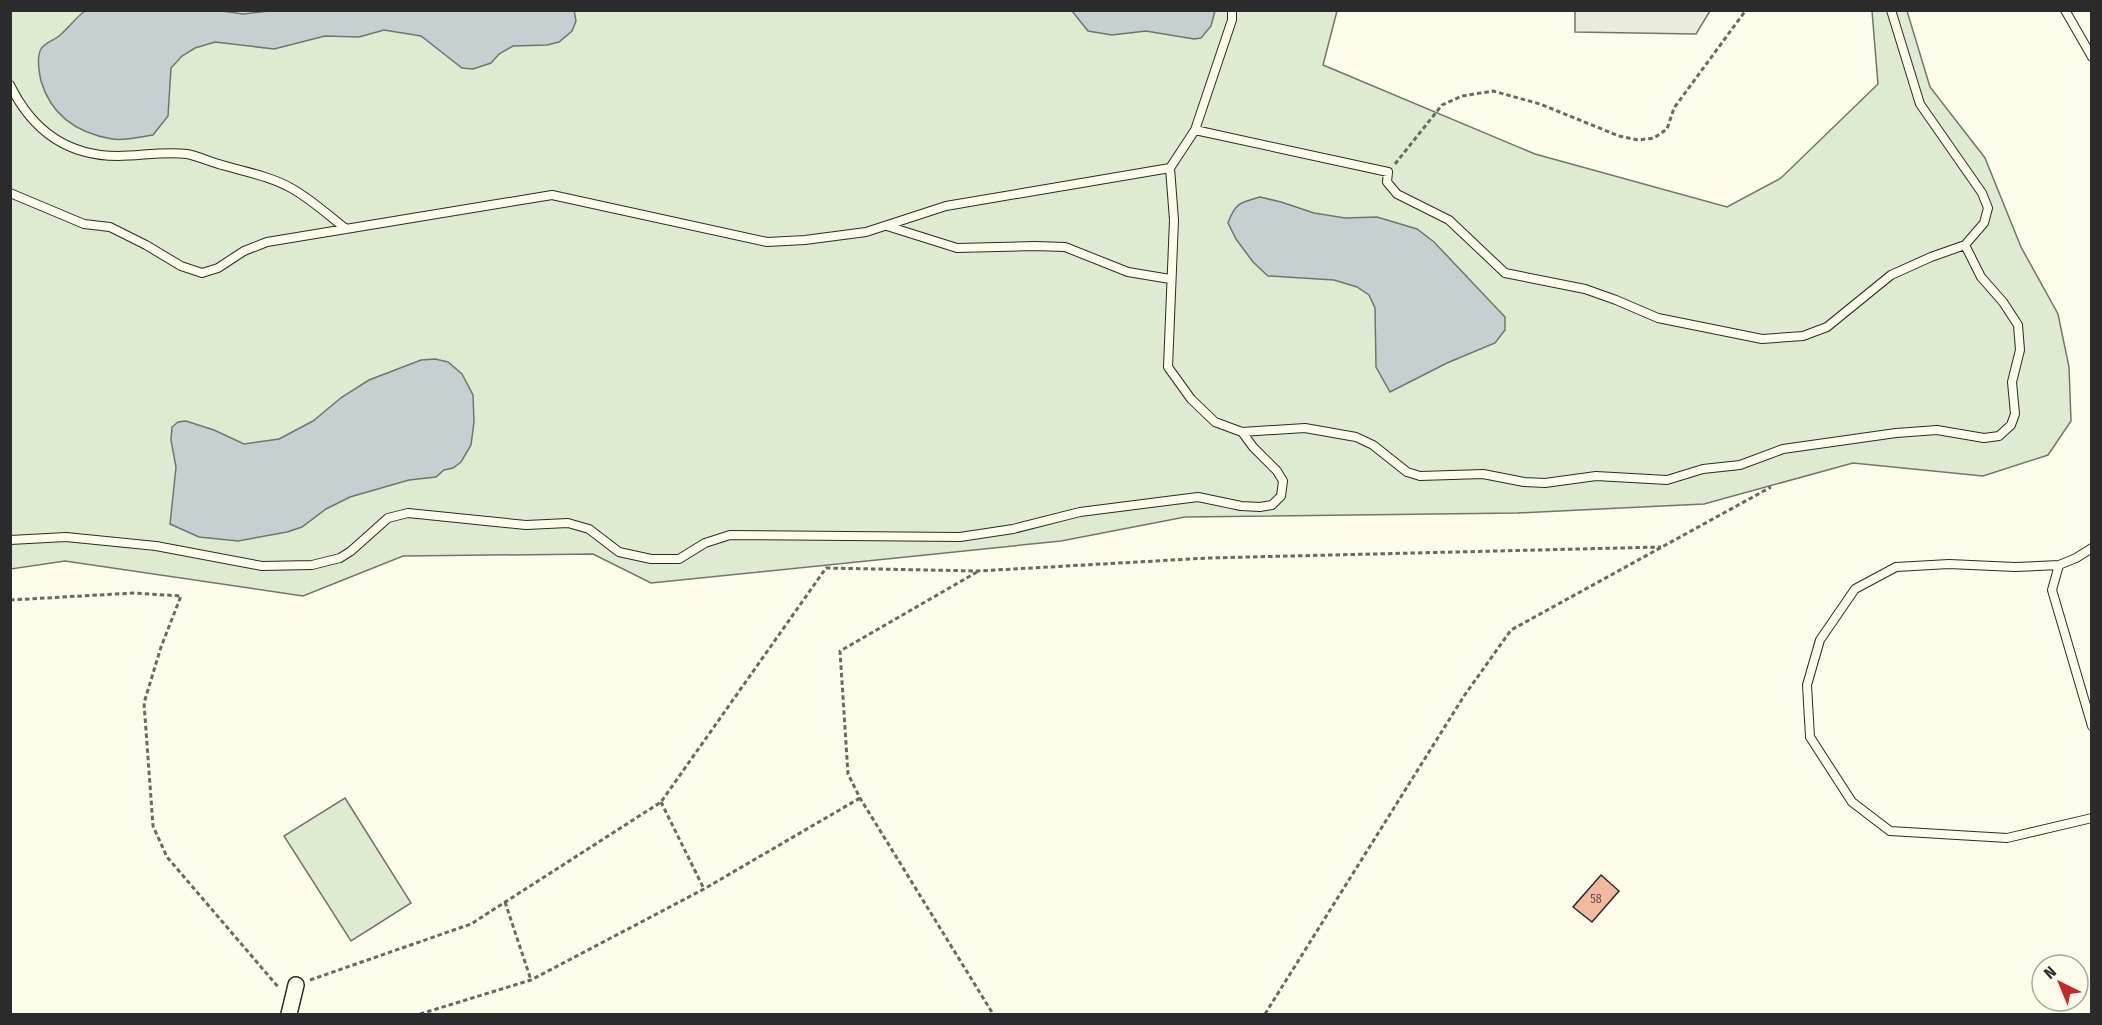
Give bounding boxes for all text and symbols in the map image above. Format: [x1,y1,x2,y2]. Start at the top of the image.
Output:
house number: 58 [1590,892,1602,906]
north arrow [2030,953,2090,1013]
text: N [2040,962,2060,983]

